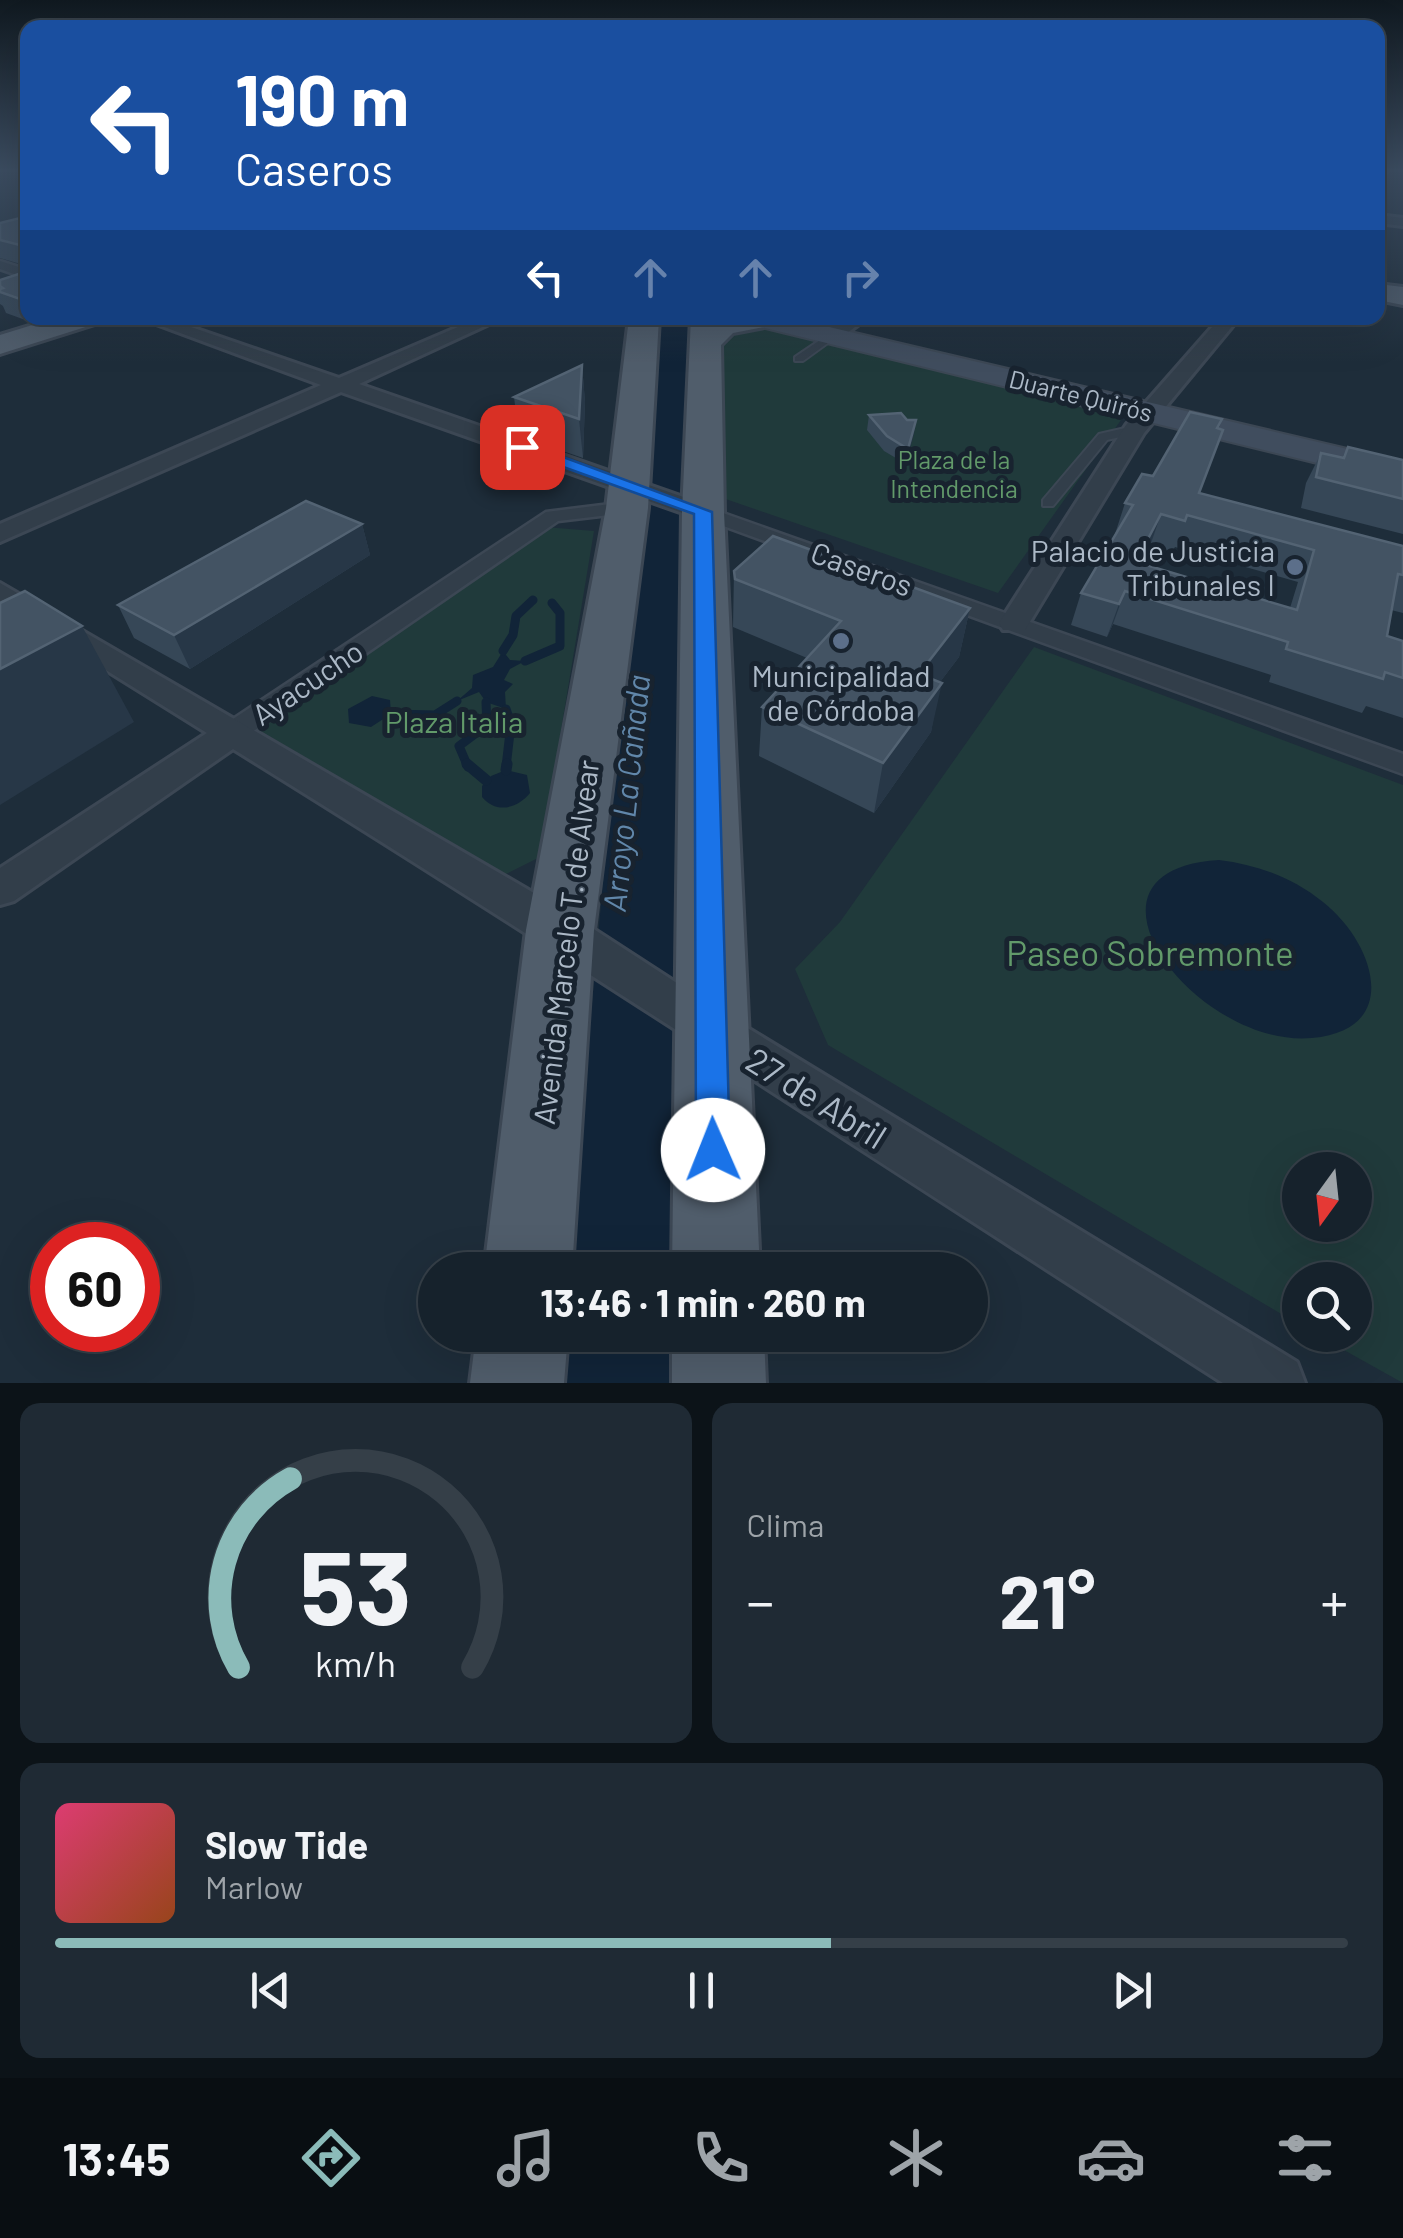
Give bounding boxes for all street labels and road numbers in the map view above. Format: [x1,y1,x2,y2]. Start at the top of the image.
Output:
street label: Duarte Quirós [1006,363,1156,427]
street label: Caseros [806,533,918,603]
street label: Ayacucho [245,632,369,732]
street label: Avenida Marcelo T. de Alvear [525,758,605,1126]
street label: 27 de Abril [739,1038,895,1156]

